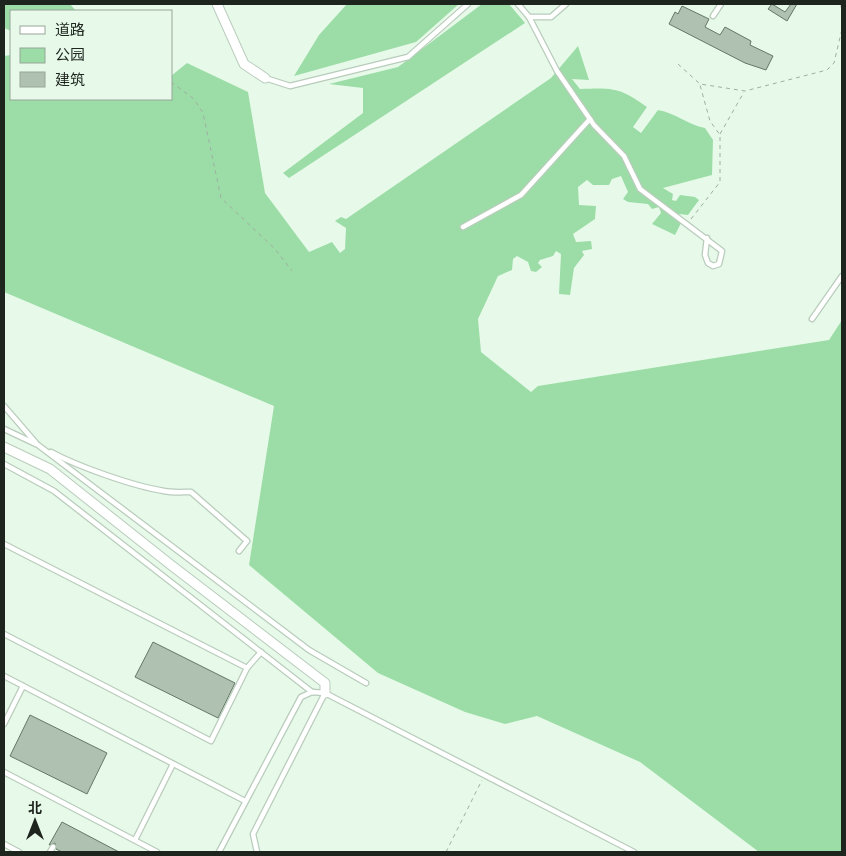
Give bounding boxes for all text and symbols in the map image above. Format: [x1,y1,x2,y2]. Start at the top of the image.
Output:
legend [10,10,172,100]
text: 道路 [55,21,85,38]
text: 公园 [55,46,85,63]
text: 建筑 [55,71,85,88]
north arrow [10,796,60,846]
text: 北 [28,800,42,816]

